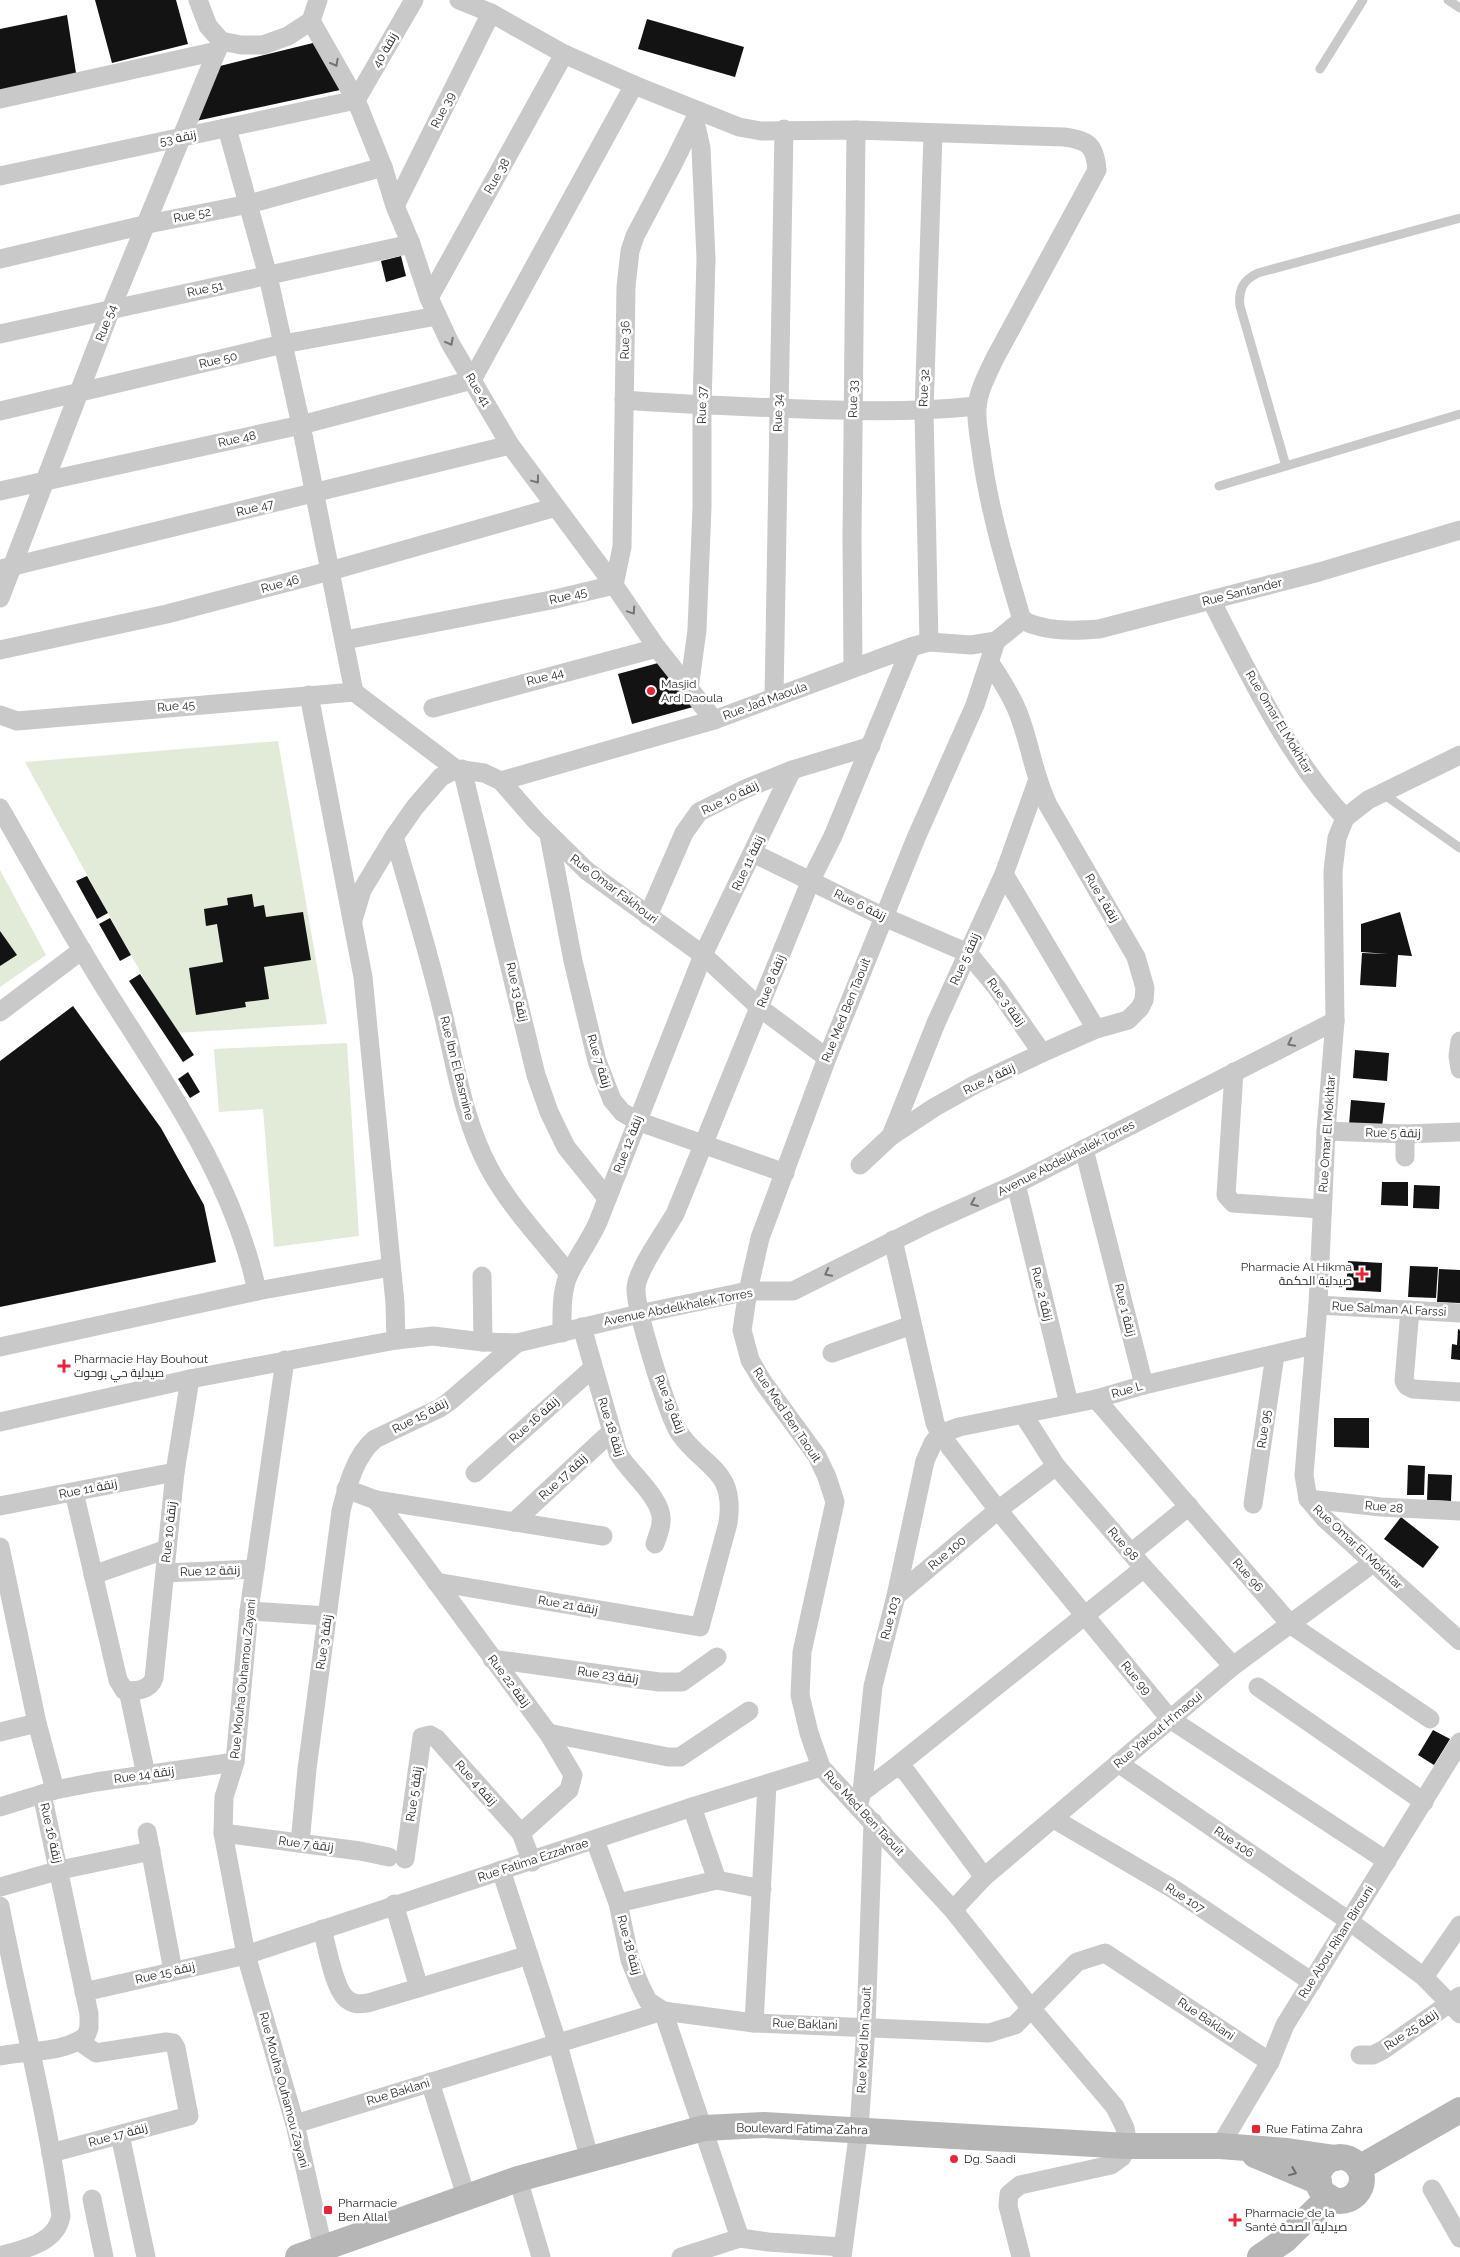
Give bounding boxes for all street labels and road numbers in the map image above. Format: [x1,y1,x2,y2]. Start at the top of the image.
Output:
street label: زنقة 40 [369,30,401,70]
street label: Rue 39 [428,90,458,130]
street label: زنقة 53 [159,128,197,148]
street label: Rue 38 [481,156,513,196]
street label: Rue 52 [172,205,212,225]
street label: Rue 51 [186,278,224,300]
street label: Rue 54 [93,302,120,343]
street label: Rue 36 [618,321,632,359]
street label: Rue 50 [197,349,239,371]
street label: Rue 32 [916,369,932,407]
street label: Rue 41 [463,371,493,409]
street label: Rue 33 [846,380,860,418]
street label: Rue 37 [695,385,709,424]
street label: Rue 34 [771,393,785,432]
street label: Rue 48 [217,428,257,450]
street label: Rue 47 [235,496,276,519]
street label: Rue 46 [259,572,301,596]
street label: Rue Santander [1201,575,1284,609]
street label: Rue 45 [548,585,589,607]
street label: Rue 44 [525,665,566,689]
street label: Rue Omar El Mokhtar [1243,668,1316,777]
street label: Rue Jad Maoula [721,679,809,723]
street label: Rue 45 [156,697,196,715]
street label: Rue 10 زنقة [699,778,761,818]
street label: Rue 11 زنقة [729,833,767,893]
street label: Rue Omar Fakhouri [568,852,660,926]
street label: Rue 1 زنقة [1082,871,1122,925]
street label: Rue 6 زنقة [832,886,888,924]
street label: Rue 5 زنقة [947,931,983,987]
street label: Rue 8 زنقة [754,952,788,1010]
street label: Rue Med Ben Taouit [819,956,873,1064]
street label: Rue 13 زنقة [503,961,531,1023]
street label: Rue 3 زنقة [984,975,1028,1029]
street label: Rue Ibn El Basmine [437,1015,477,1121]
street label: Rue 7 زنقة [584,1032,614,1090]
street label: Rue 4 زنقة [961,1061,1017,1097]
street label: Rue Omar El Mokhtar [1316,1074,1338,1193]
street label: Rue 12 زنقة [611,1113,645,1175]
street label: Avenue Abdelkhalek Torres [995,1117,1137,1199]
street label: Rue 5 زنقة [1365,1126,1421,1140]
street label: Rue 2 زنقة [1029,1265,1055,1323]
street label: Rue 1 زنقة [1112,1282,1138,1338]
street label: Avenue Abdelkhalek Torres [602,1286,754,1328]
street label: Rue Salman Al Farssi [1331,1299,1447,1319]
street label: Rue Med Ben Taouit [750,1365,824,1465]
street label: Rue 19 زنقة [652,1373,688,1435]
street label: Rue L [1110,1379,1144,1401]
street label: Rue 16 زنقة [507,1394,561,1446]
street label: Rue 15 زنقة [390,1396,450,1436]
street label: Rue 18 زنقة [595,1396,627,1458]
street label: Rue 95 [1254,1408,1274,1449]
street label: Rue 17 زنقة [536,1451,590,1503]
street label: Rue 11 زنقة [58,1476,118,1502]
street label: Rue 28 [1364,1498,1404,1516]
street label: Rue 10 زنقة [159,1501,179,1563]
street label: Rue Omar El Mokhtar [1310,1502,1406,1593]
street label: Rue 98 [1105,1525,1141,1563]
street label: Rue 100 [925,1533,969,1573]
street label: Rue 96 [1230,1556,1266,1594]
street label: Rue 12 زنقة [180,1563,240,1579]
street label: Rue 21 زنقة [537,1593,599,1617]
street label: Rue 103 [878,1595,902,1641]
street label: Rue Mouha Ouhamou Zayani [228,1598,258,1760]
street label: Rue 3 زنقة [313,1614,335,1670]
street label: Rue 22 زنقة [485,1652,533,1710]
street label: Rue 99 [1118,1659,1154,1697]
street label: Rue 23 زنقة [576,1664,640,1686]
street label: Rue Yakout H'maoui [1111,1689,1205,1771]
street label: Rue 4 زنقة [452,1758,500,1808]
street label: Rue 14 زنقة [113,1764,175,1786]
street label: Rue 5 زنقة [403,1766,425,1822]
street label: Rue Med Ben Taouit [821,1768,907,1858]
street label: Rue 16 زنقة [37,1802,65,1864]
street label: Rue 106 [1212,1824,1256,1860]
street label: Rue 7 زنقة [278,1834,334,1854]
street label: Rue Fatima Ezzahrae [476,1836,590,1884]
street label: Rue 107 [1163,1880,1208,1916]
street label: Rue Abou Rihan Birouni [1296,1883,1376,2001]
street label: Rue 18 زنقة [614,1914,644,1976]
street label: Rue 15 زنقة [134,1959,196,1987]
street label: Rue Med Ibn Taouit [854,1986,874,2094]
street label: Rue Baklani [1175,1995,1237,2043]
street label: Rue 25 زنقة [1381,2007,1441,2053]
street label: Rue Mouha Ouhamou Zayani [256,2011,312,2169]
street label: Rue Baklani [772,2016,838,2032]
street label: Rue Baklani [365,2076,431,2108]
street label: Rue 17 زنقة [87,2120,149,2150]
street label: Boulevard Fatima Zahra [736,2121,868,2137]

